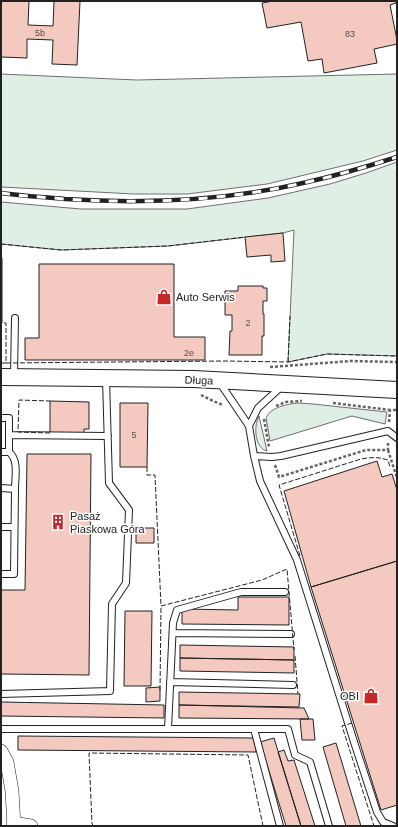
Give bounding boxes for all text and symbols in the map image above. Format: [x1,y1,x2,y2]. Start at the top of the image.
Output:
house number: 5b [35,28,45,38]
house number: 83 [345,29,355,39]
shop icon: Auto Serwis [155,288,173,306]
place label: Auto Serwis [176,291,235,303]
house number: 2 [245,318,251,328]
house number: 2e [184,348,194,358]
street label: Długa [184,374,214,387]
house number: 5 [131,430,137,440]
place label: Pasaż Piaskowa Góra [70,510,145,535]
building icon: Pasaż Piaskowa Góra [49,513,67,531]
shop icon: OBI [362,687,380,705]
place label: OBI [340,690,359,702]

